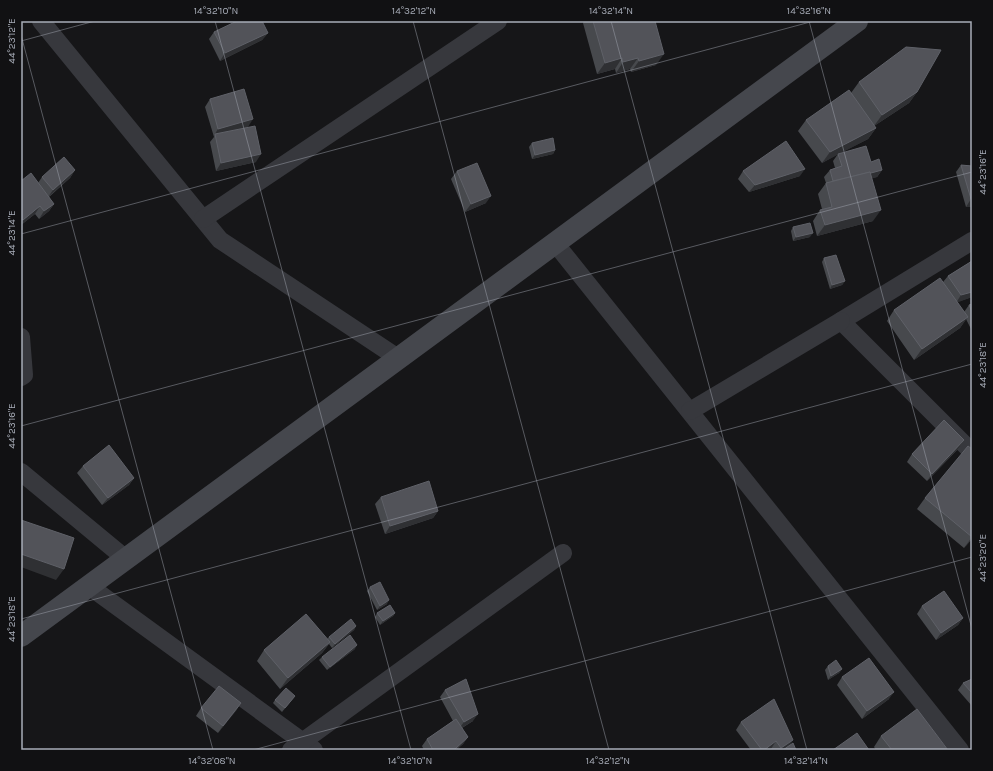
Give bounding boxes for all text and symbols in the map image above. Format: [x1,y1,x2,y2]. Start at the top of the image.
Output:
text: 14°32'10"N [194,5,238,17]
text: 14°32'12"N [392,5,436,17]
text: 14°32'14"N [589,5,633,17]
text: 14°32'16"N [787,5,831,17]
text: 44°23'12"E [6,18,18,64]
text: 44°23'16"E [977,149,989,195]
text: 44°23'14"E [6,210,18,256]
text: 44°23'18"E [977,342,989,388]
text: 44°23'16"E [6,403,18,449]
text: 44°23'20"E [977,534,989,582]
text: 44°23'18"E [6,596,18,642]
text: 14°32'08"N [188,755,236,767]
text: 14°32'10"N [388,755,432,767]
text: 14°32'12"N [586,755,630,767]
text: 14°32'14"N [784,755,828,767]

